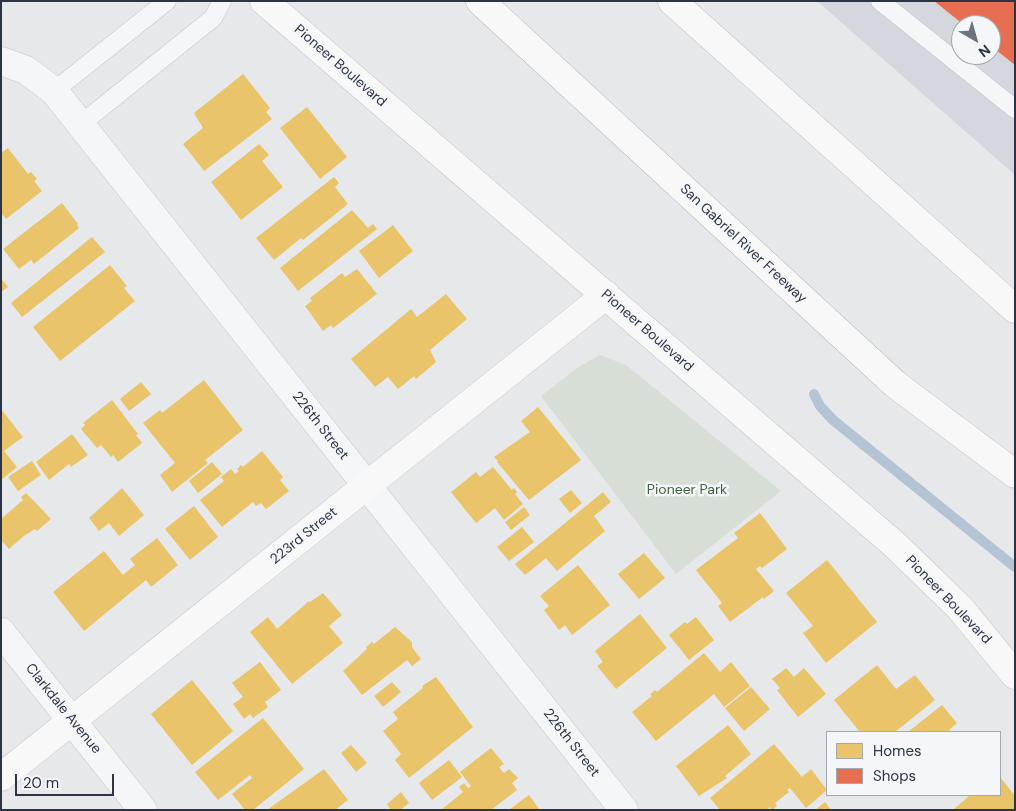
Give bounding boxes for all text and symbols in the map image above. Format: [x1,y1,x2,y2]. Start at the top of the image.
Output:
north arrow [951,15,1001,65]
street label: Pioneer Boulevard [291,21,389,111]
text: N [975,41,994,61]
street label: San Gabriel River Freeway [676,181,810,307]
street label: Pioneer Boulevard [598,286,696,376]
street label: 226th Street [288,389,352,463]
park label: Pioneer Park [647,482,727,498]
street label: 223rd Street [267,504,341,568]
street label: Pioneer Boulevard [901,552,995,648]
street label: Clarkdale Avenue [21,660,105,758]
street label: 226th Street [539,706,603,780]
legend [826,731,1001,796]
text: Homes [873,741,922,761]
scale bar [18,764,116,796]
text: Shops [873,766,916,786]
text: 20 m [23,773,59,793]

